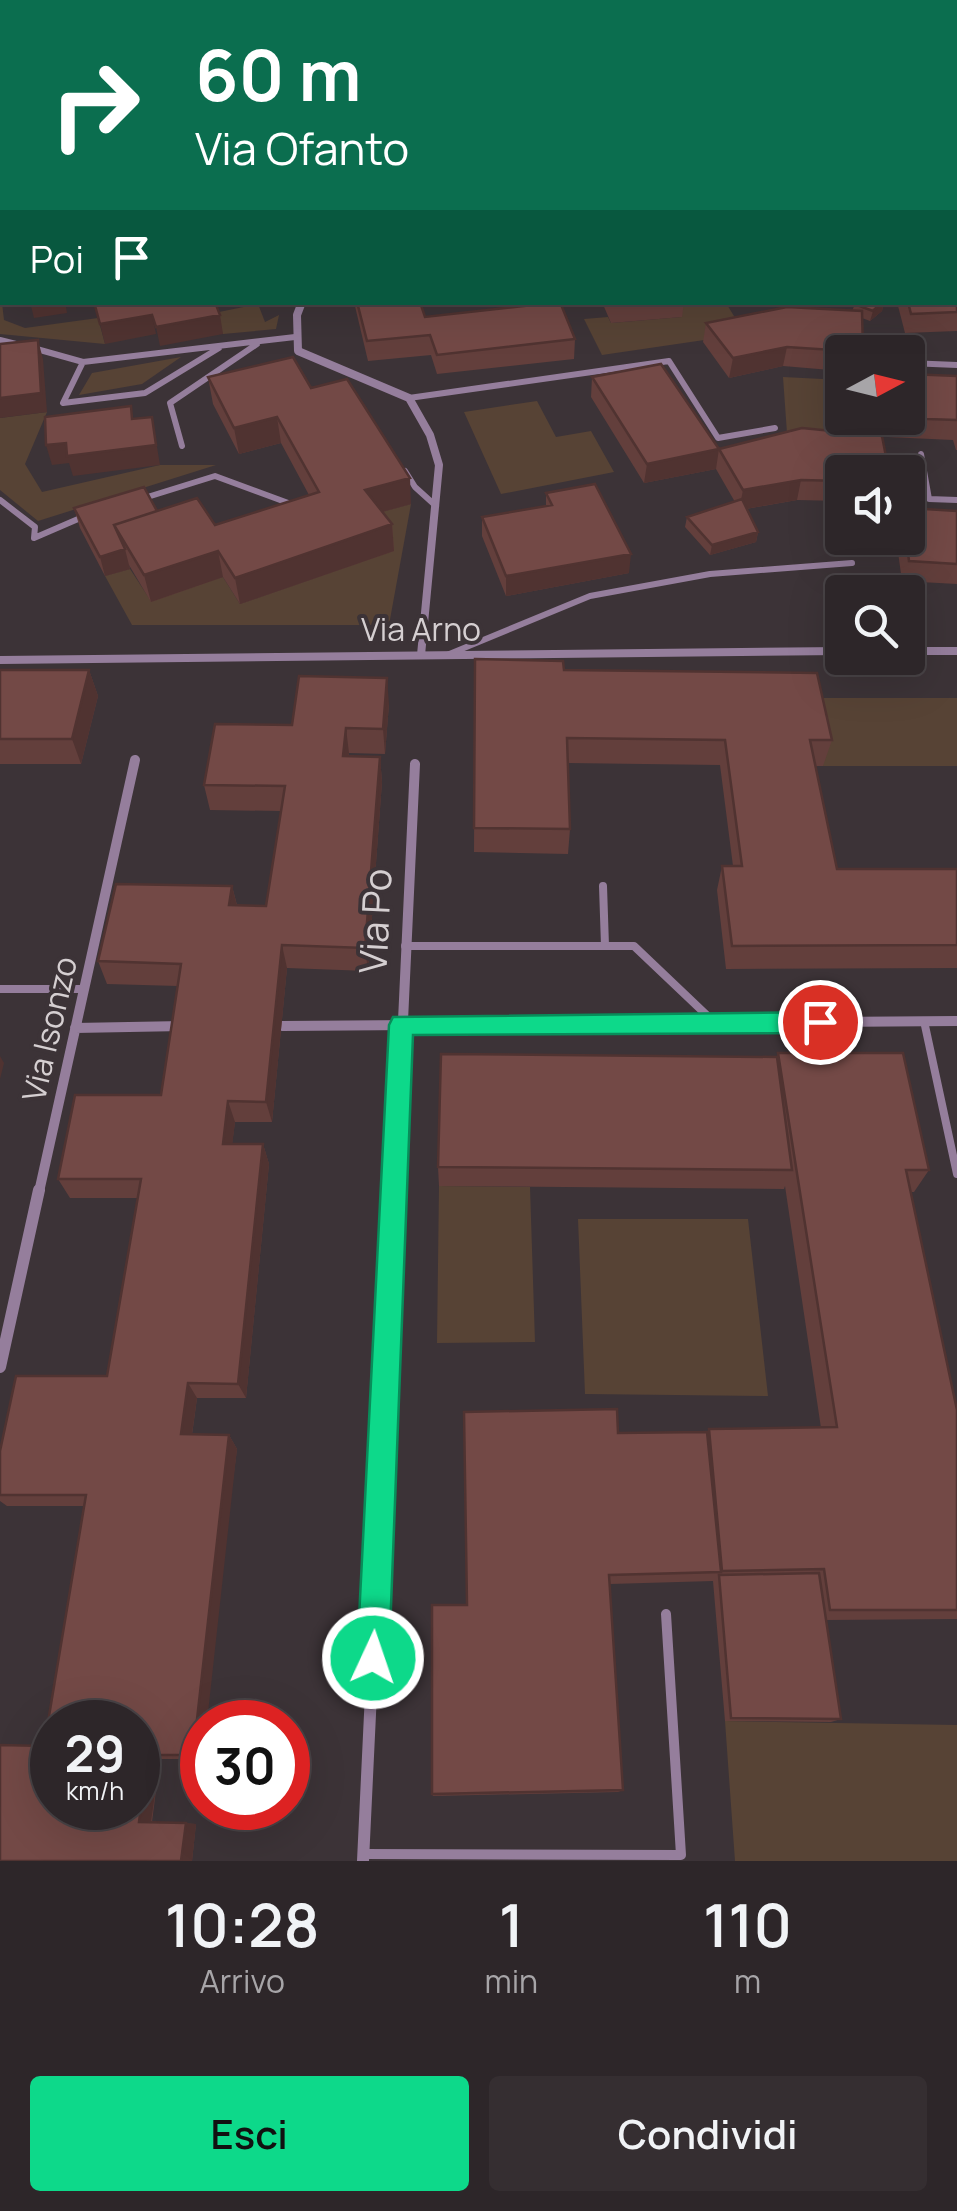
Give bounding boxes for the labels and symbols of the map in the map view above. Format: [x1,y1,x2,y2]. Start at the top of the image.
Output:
north arrow [825,335,925,435]
street label: Via Arno [361,607,481,651]
street label: Via Po [345,867,403,975]
street label: Via Isonzo [11,952,87,1105]
pin [778,980,863,1065]
position arrow [321,1606,425,1710]
speed limit sign: 30 [180,1700,310,1830]

